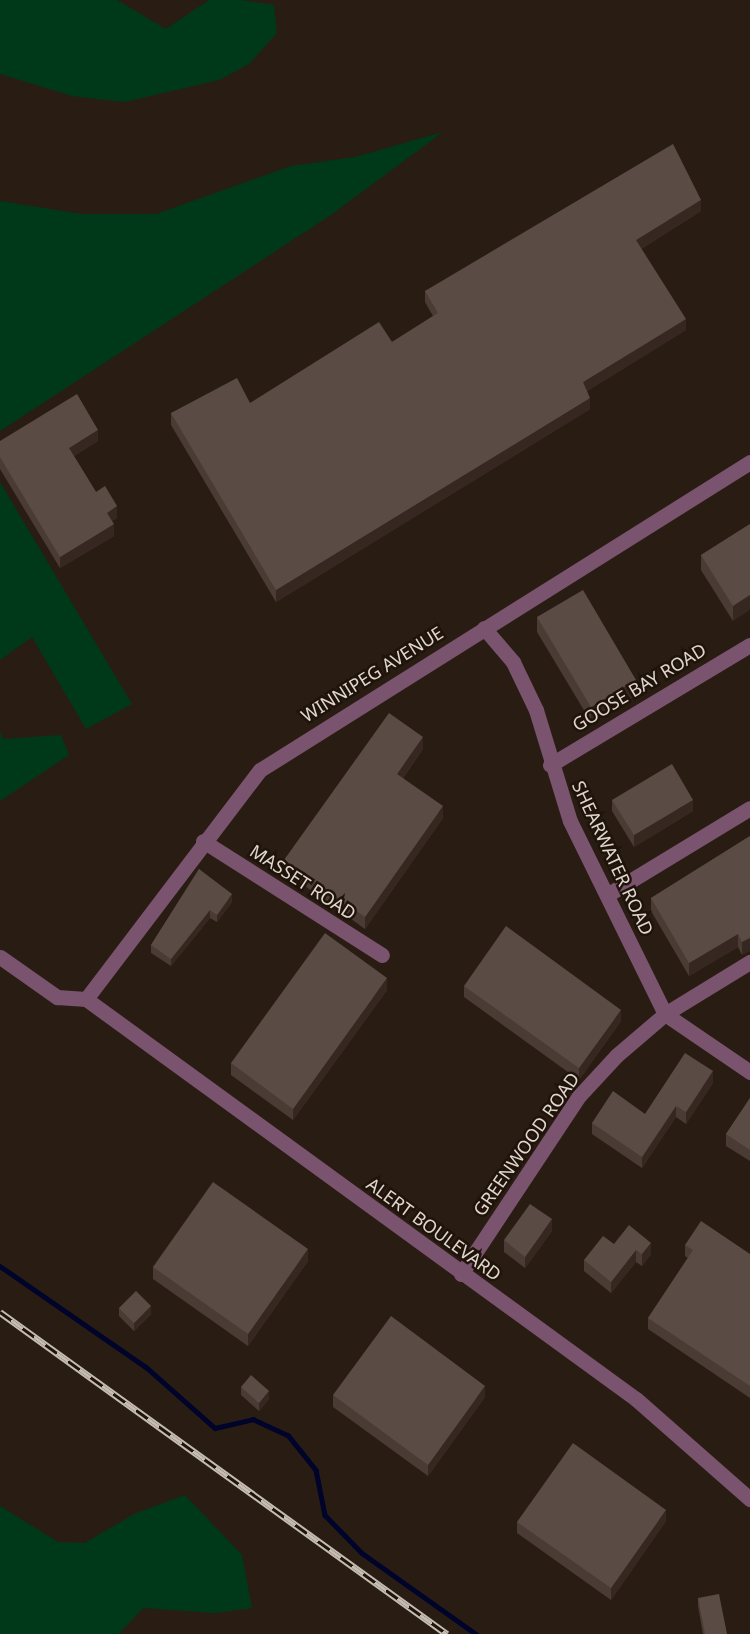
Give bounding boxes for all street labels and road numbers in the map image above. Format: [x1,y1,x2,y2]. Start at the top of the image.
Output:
street label: WINNIPEG AVENUE [297,622,447,726]
street label: GOOSE BAY ROAD [568,639,710,735]
street label: SHEARWATER ROAD [568,777,658,939]
street label: MASSET ROAD [246,840,360,924]
street label: GREENWOOD ROAD [468,1068,584,1220]
street label: ALERT BOULEVARD [362,1173,506,1285]

